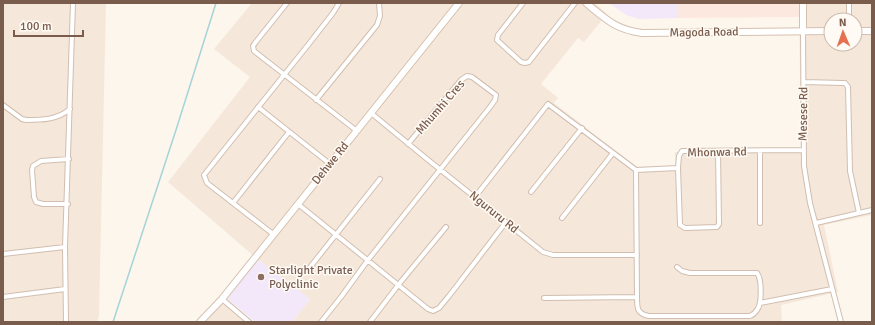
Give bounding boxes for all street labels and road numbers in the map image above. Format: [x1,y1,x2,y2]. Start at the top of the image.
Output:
street label: Magoda Road [669,24,739,41]
street label: Mhumhi Cres [413,77,468,138]
street label: Mesese Rd [796,87,811,141]
street label: Dehwe Rd [309,139,352,188]
street label: Mhonwa Rd [687,144,747,161]
street label: Ngururu Rd [466,188,521,237]

